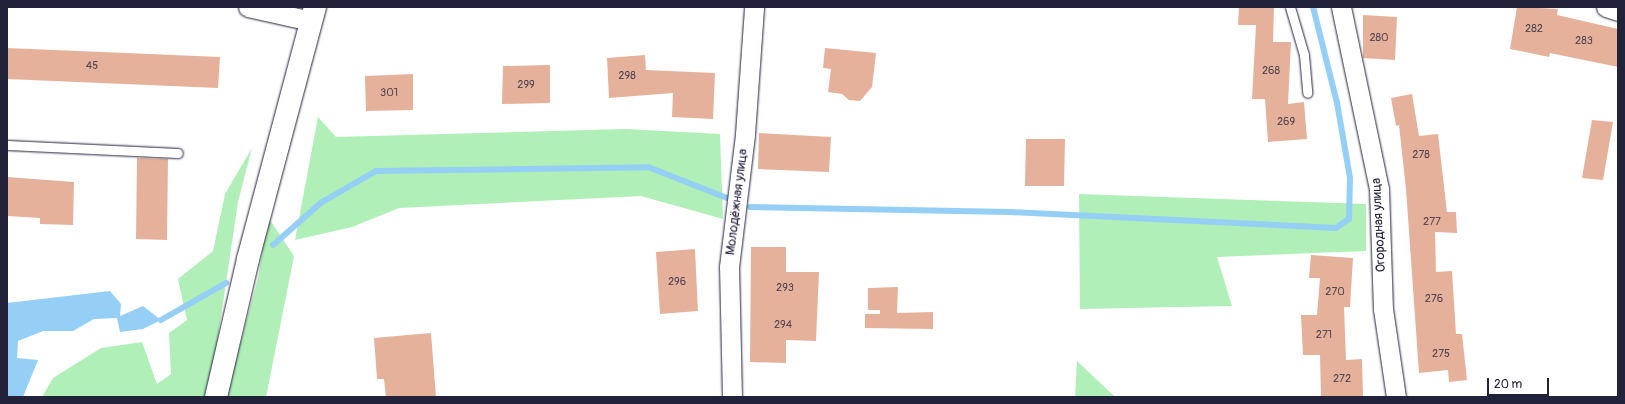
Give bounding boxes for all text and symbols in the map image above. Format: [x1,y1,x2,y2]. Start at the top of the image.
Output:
house number: 282 [1525,22,1543,36]
house number: 280 [1369,31,1389,45]
house number: 283 [1575,34,1593,48]
house number: 45 [86,59,98,73]
house number: 268 [1262,64,1280,78]
house number: 298 [618,69,636,83]
house number: 299 [517,78,535,92]
house number: 301 [380,86,398,100]
house number: 269 [1277,115,1295,129]
street label: Молодёжная улица [723,148,751,256]
house number: 278 [1412,148,1430,162]
street label: Огородная улица [1369,177,1389,273]
house number: 277 [1423,215,1441,229]
house number: 296 [668,275,686,289]
house number: 293 [776,281,794,295]
house number: 270 [1325,285,1345,299]
house number: 276 [1425,292,1443,306]
house number: 294 [774,318,792,332]
house number: 271 [1316,328,1332,342]
house number: 275 [1432,347,1450,361]
scale bar [1489,370,1551,396]
house number: 272 [1333,372,1351,386]
text: 20 m [1494,377,1522,392]

